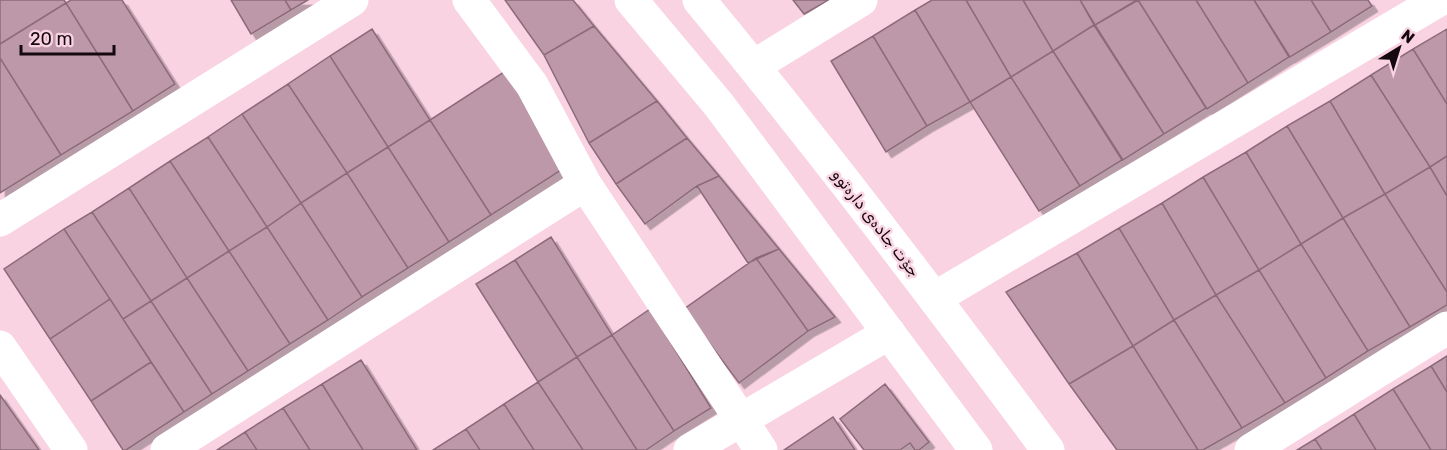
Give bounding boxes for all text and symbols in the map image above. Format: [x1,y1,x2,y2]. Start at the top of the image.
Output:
scale bar [21,18,114,56]
north arrow [1369,18,1429,78]
text: N [1398,26,1418,48]
text: 20 m [30,28,72,50]
street label: جۆت جادەی دارەتوو [827,166,924,281]

